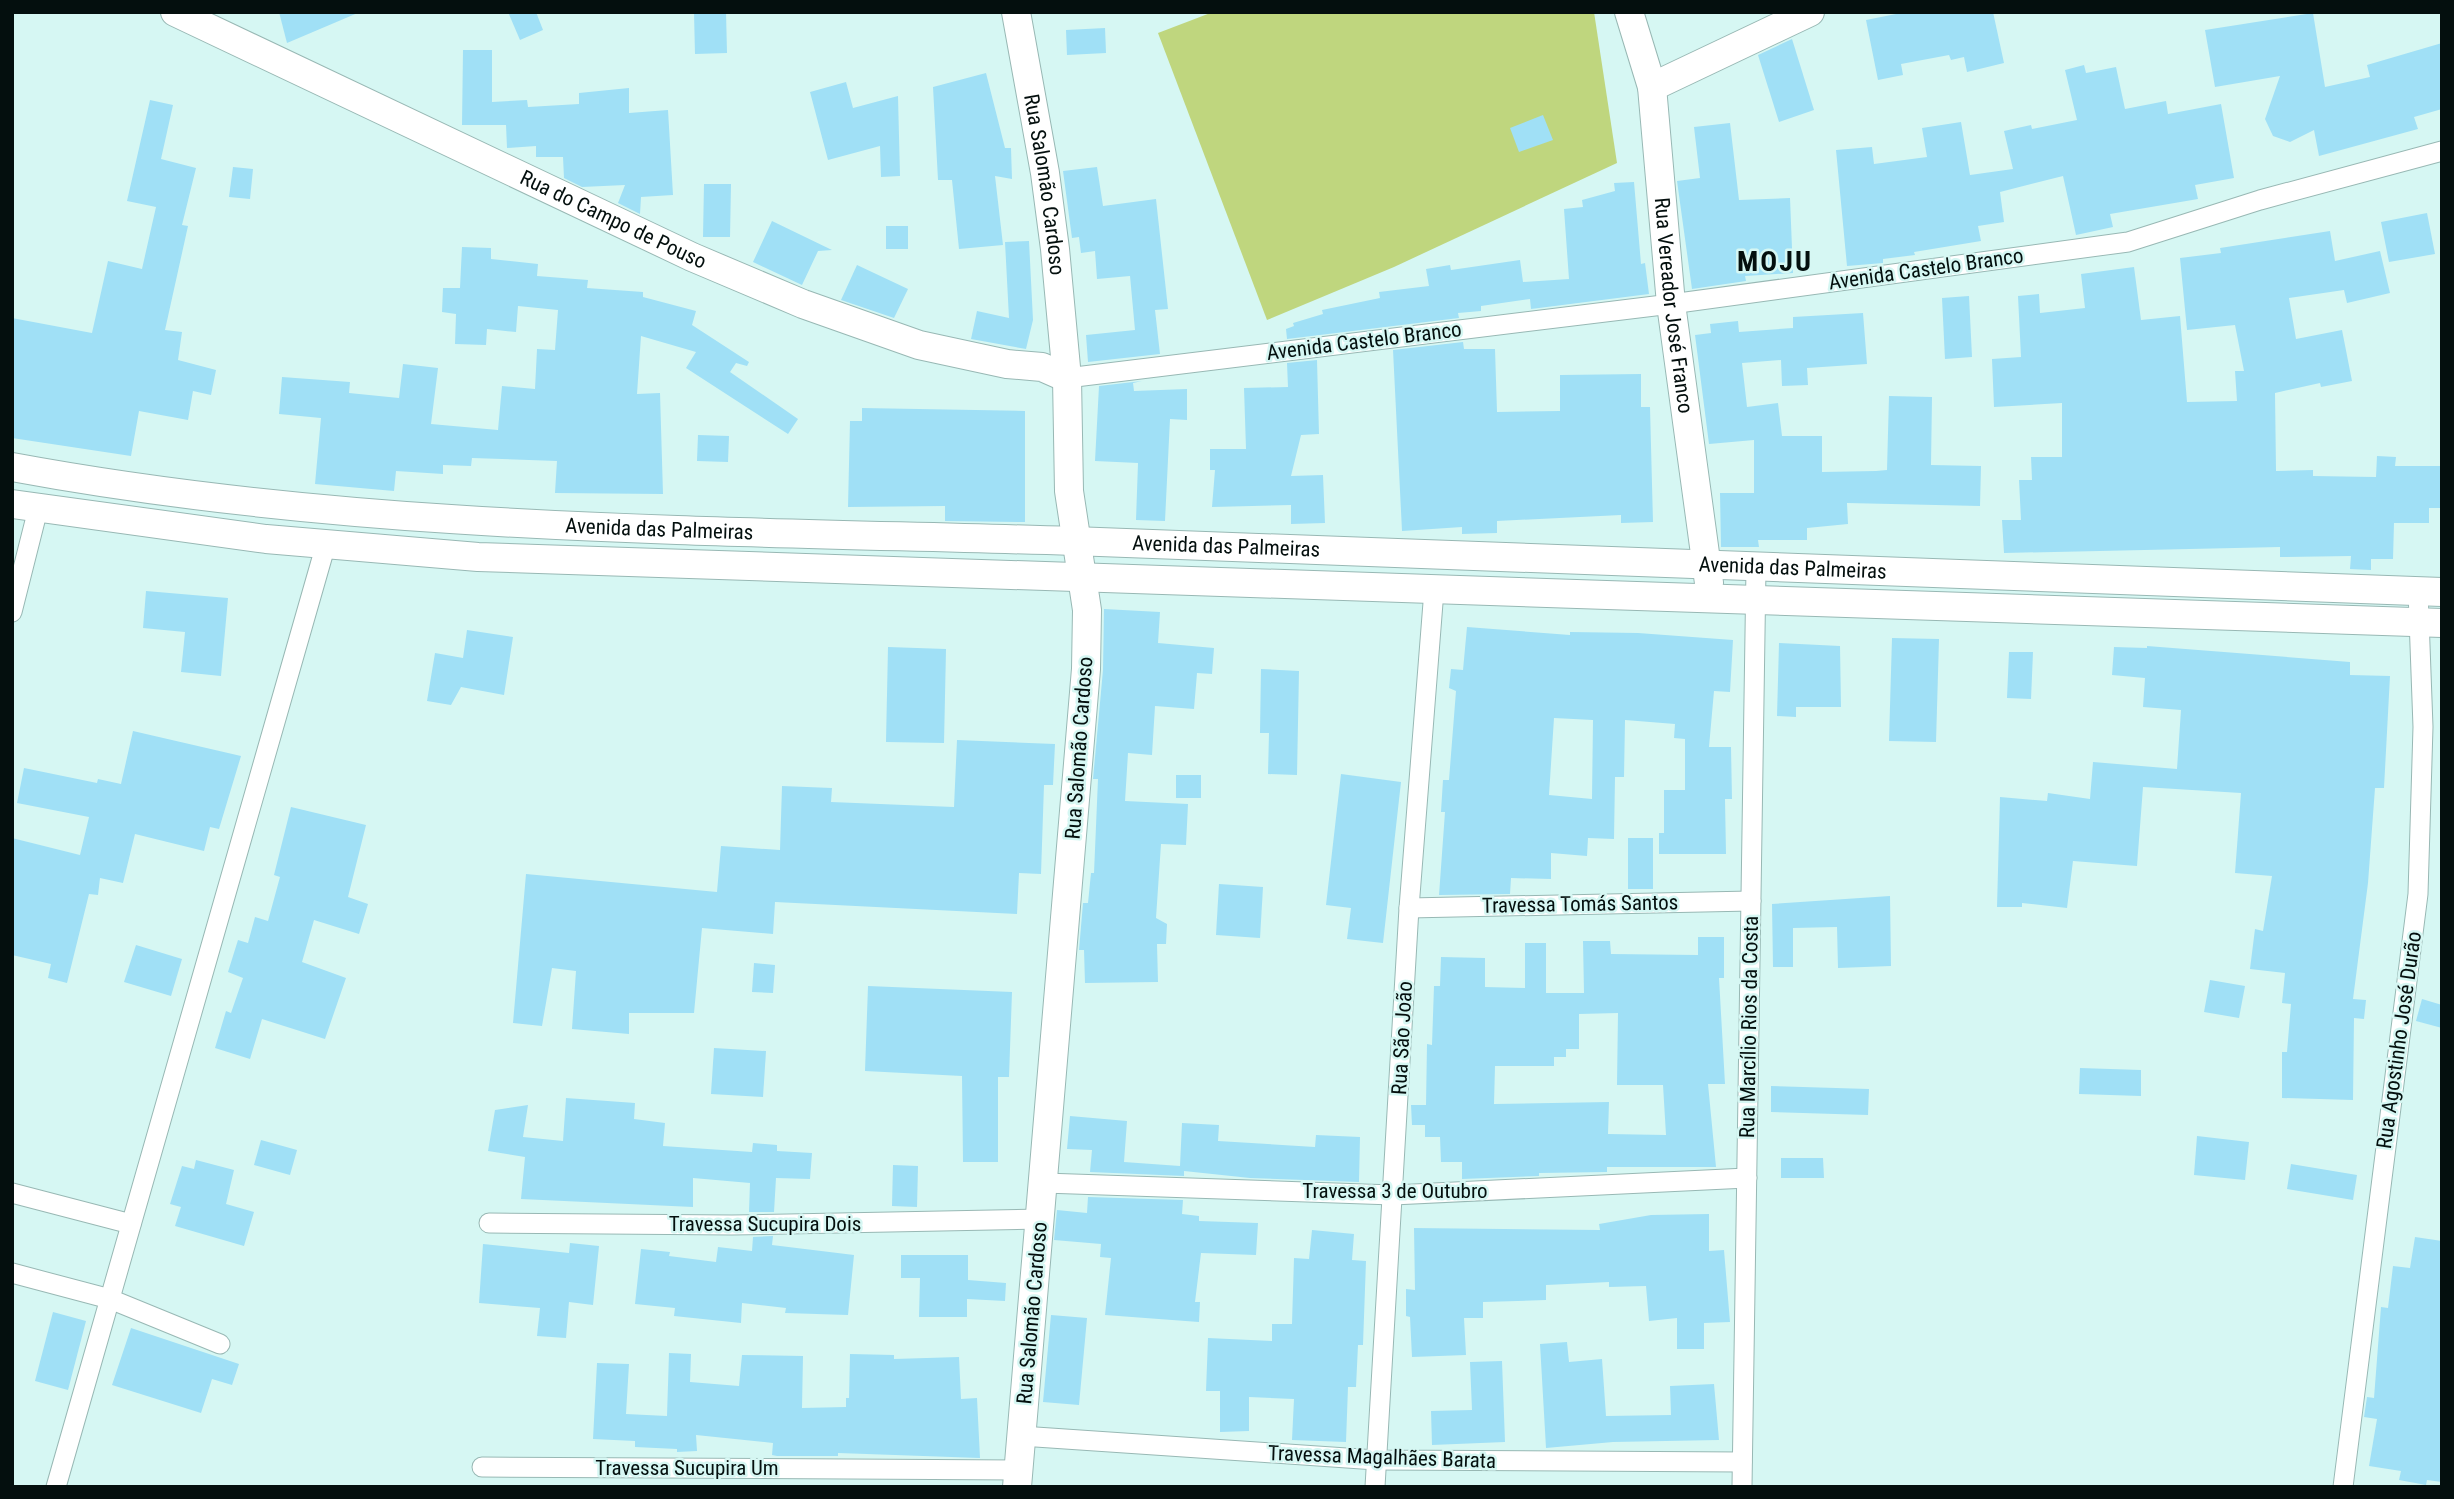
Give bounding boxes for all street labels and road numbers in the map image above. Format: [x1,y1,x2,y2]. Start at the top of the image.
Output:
street label: Rua Salomão Cardoso [1019,92,1069,276]
street label: Rua do Campo de Pouso [516,165,710,274]
street label: Rua Vereador José Franco [1650,197,1698,415]
street label: Avenida Castelo Branco [1827,243,2025,295]
street label: Avenida Castelo Branco [1265,317,1463,365]
street label: Avenida das Palmeiras [565,513,754,544]
street label: Avenida das Palmeiras [1132,531,1321,562]
street label: Avenida das Palmeiras [1698,552,1887,584]
street label: Rua Salomão Cardoso [1061,656,1097,840]
street label: Travessa Tomás Santos [1482,890,1678,918]
street label: Rua Marcílio Rios da Costa [1735,916,1763,1138]
street label: Rua Agostinho José Durão [2372,930,2426,1150]
street label: Rua São João [1387,981,1417,1095]
street label: Travessa 3 de Outubro [1302,1179,1488,1203]
street label: Travessa Sucupira Dois [669,1212,861,1236]
street label: Rua Salomão Cardoso [1012,1221,1052,1405]
street label: Travessa Magalhães Barata [1268,1441,1496,1473]
street label: Travessa Sucupira Um [595,1456,779,1480]

